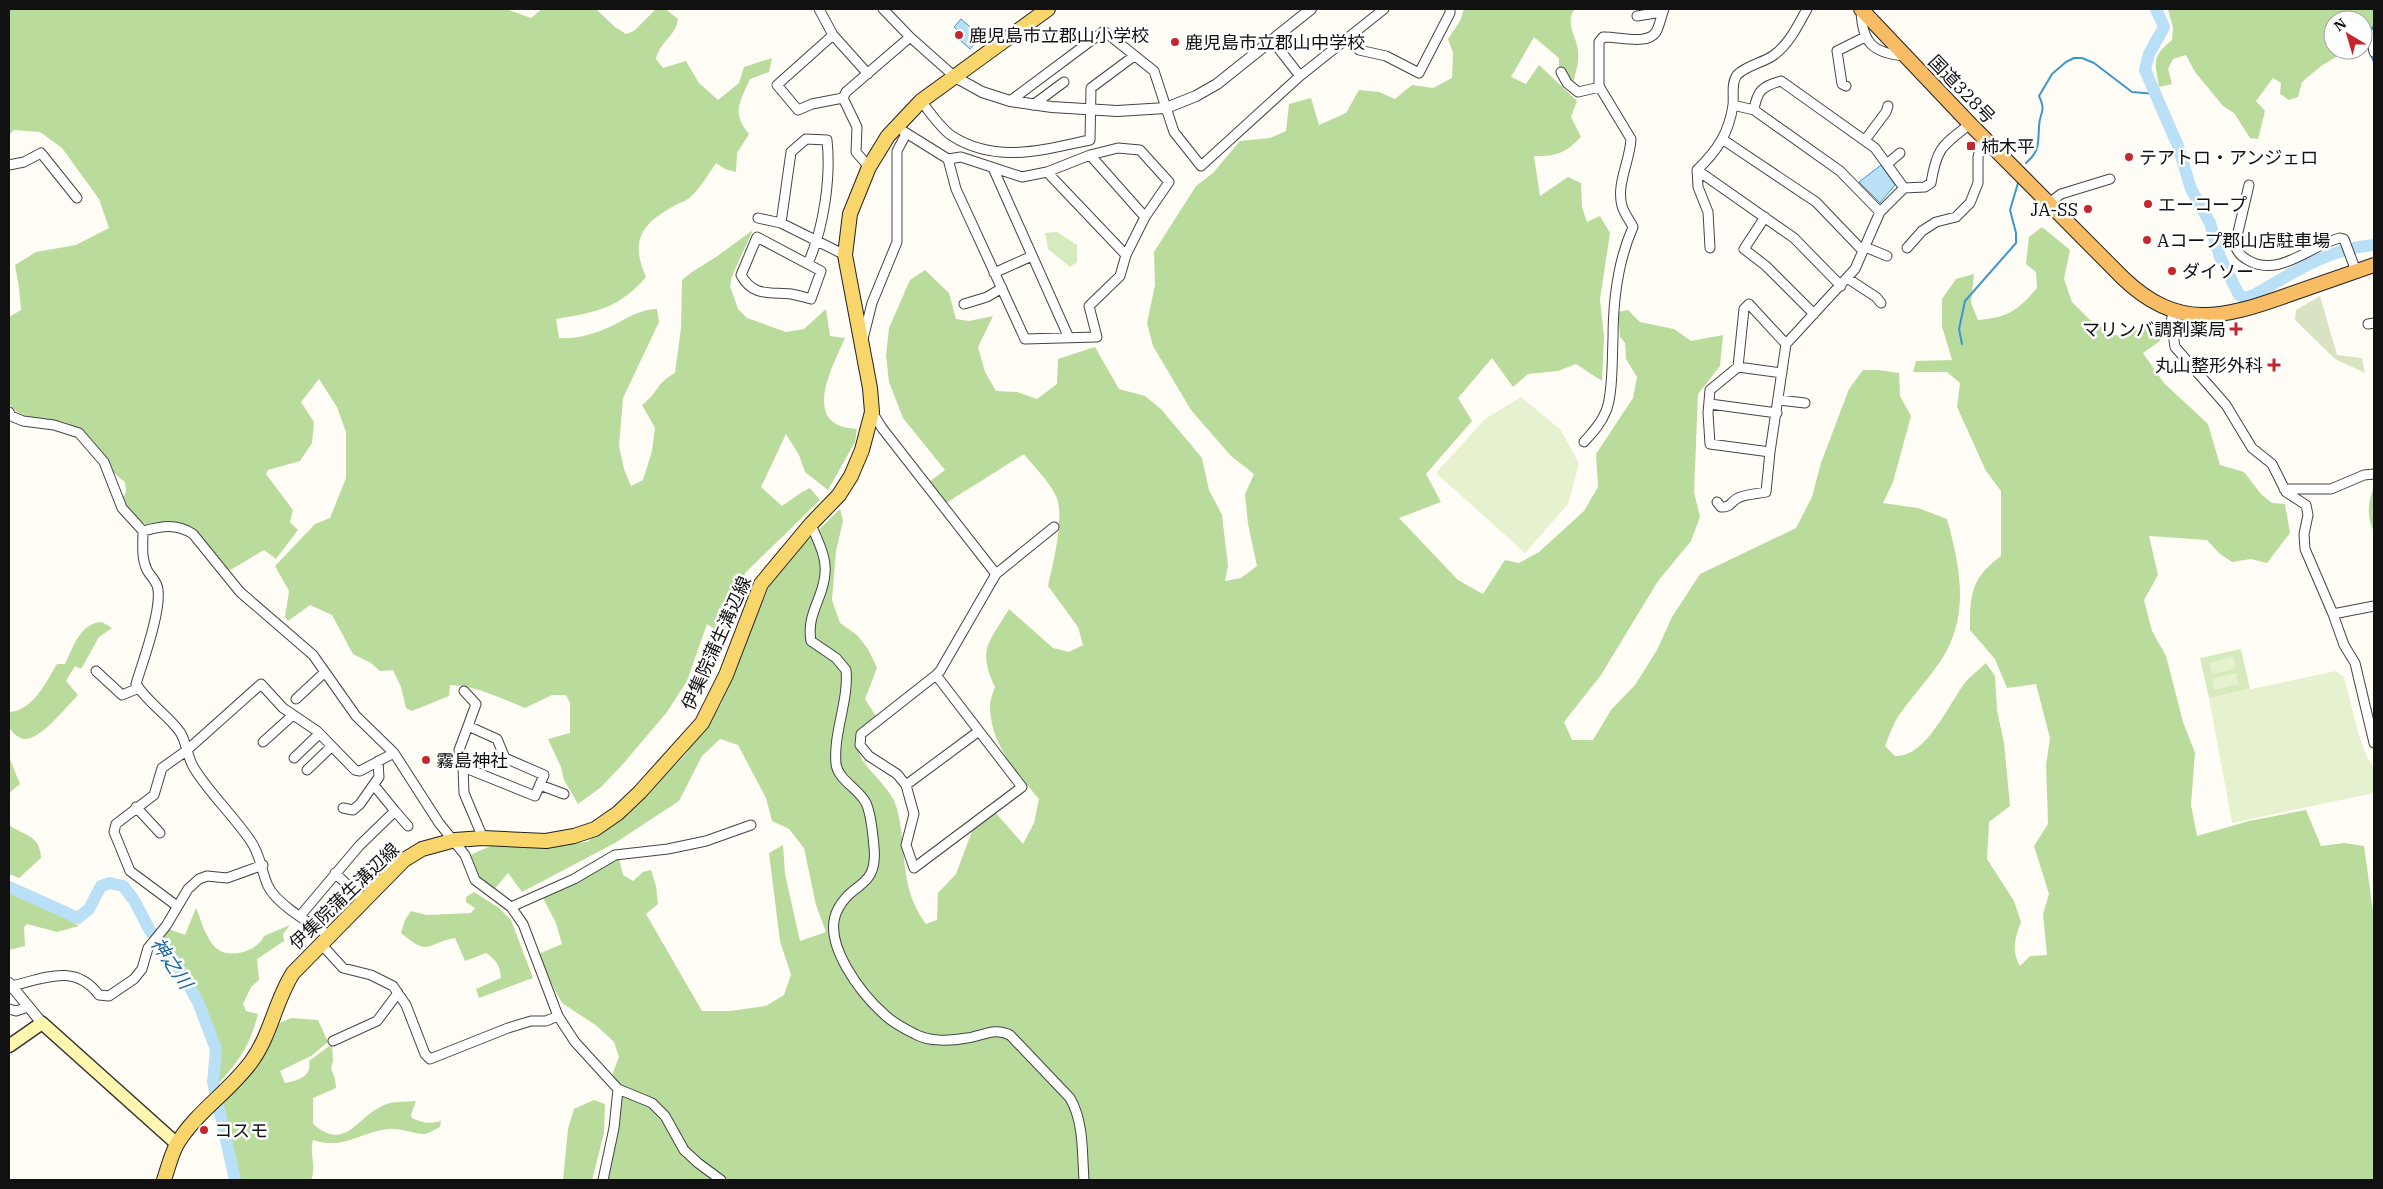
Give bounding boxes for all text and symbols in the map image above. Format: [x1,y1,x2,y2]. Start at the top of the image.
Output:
north arrow [2323,10,2373,60]
text: N [2330,14,2350,35]
place label: 鹿児島市立郡山小学校 [969,24,1149,47]
marker: 鹿児島市立郡山小学校 [953,29,965,41]
place label: 鹿児島市立郡山中学校 [1185,31,1365,54]
marker: 鹿児島市立郡山中学校 [1169,36,1181,48]
street label: 国道328号 [1924,50,2000,128]
place label: 柿木平 [1981,135,2035,158]
marker: 柿木平 [1965,140,1977,152]
place label: テアトロ・アンジェロ [2139,146,2318,169]
marker: テアトロ・アンジェロ [2123,151,2135,163]
place label: エーコープ [2158,193,2247,216]
place label: JA-SS [2031,198,2078,221]
marker: エーコープ [2142,198,2154,210]
marker: JA-SS [2082,203,2094,215]
place label: Aコープ郡山店駐車場 [2157,229,2330,252]
marker: Aコープ郡山店駐車場 [2141,234,2153,246]
place label: ダイソー [2182,260,2254,283]
marker: ダイソー [2166,265,2178,277]
place label: マリンバ調剤薬局 [2082,318,2226,341]
marker: マリンバ調剤薬局 [2230,323,2242,335]
place label: 丸山整形外科 [2155,354,2263,377]
marker: 丸山整形外科 [2267,358,2281,372]
street label: 伊集院蒲生溝辺線 [676,573,756,713]
place label: 霧島神社 [436,749,508,772]
marker: 霧島神社 [420,754,432,766]
street label: 伊集院蒲生溝辺線 [284,838,404,954]
water label: 神之川 [146,933,199,995]
place label: コスモ [214,1119,268,1142]
marker: コスモ [198,1124,210,1136]

